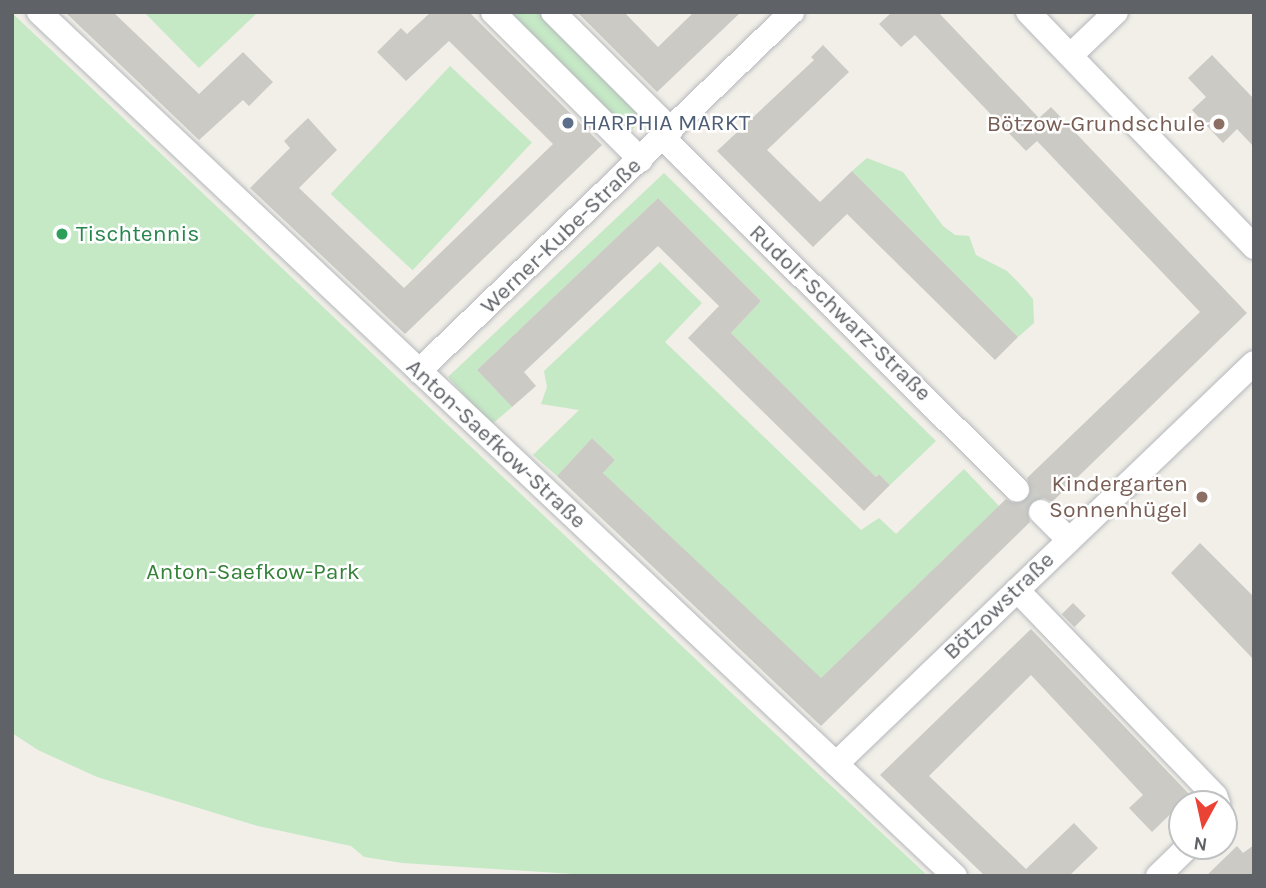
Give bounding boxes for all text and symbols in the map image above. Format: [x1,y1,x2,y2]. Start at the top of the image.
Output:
place label: HARPHIA MARKT [582,109,750,137]
place label: Bötzow-Grundschule [987,110,1205,138]
marker: HARPHIA MARKT [560,115,576,131]
marker: Bötzow-Grundschule [1211,116,1227,132]
street label: Werner-Kube-Straße [475,152,647,320]
street label: Rudolf-Schwarz-Straße [743,219,937,407]
place label: Tischtennis [76,220,199,248]
marker: Tischtennis [54,226,70,242]
street label: Anton-Saefkow-Straße [400,353,592,535]
place label: Kindergarten Sonnenhügel [1049,470,1188,524]
marker: Kindergarten Sonnenhügel [1194,489,1210,505]
street label: Bötzowstraße [938,546,1060,666]
park label: Anton-Saefkow-Park [146,558,360,586]
north arrow [1168,790,1238,860]
text: N [1192,832,1209,856]

